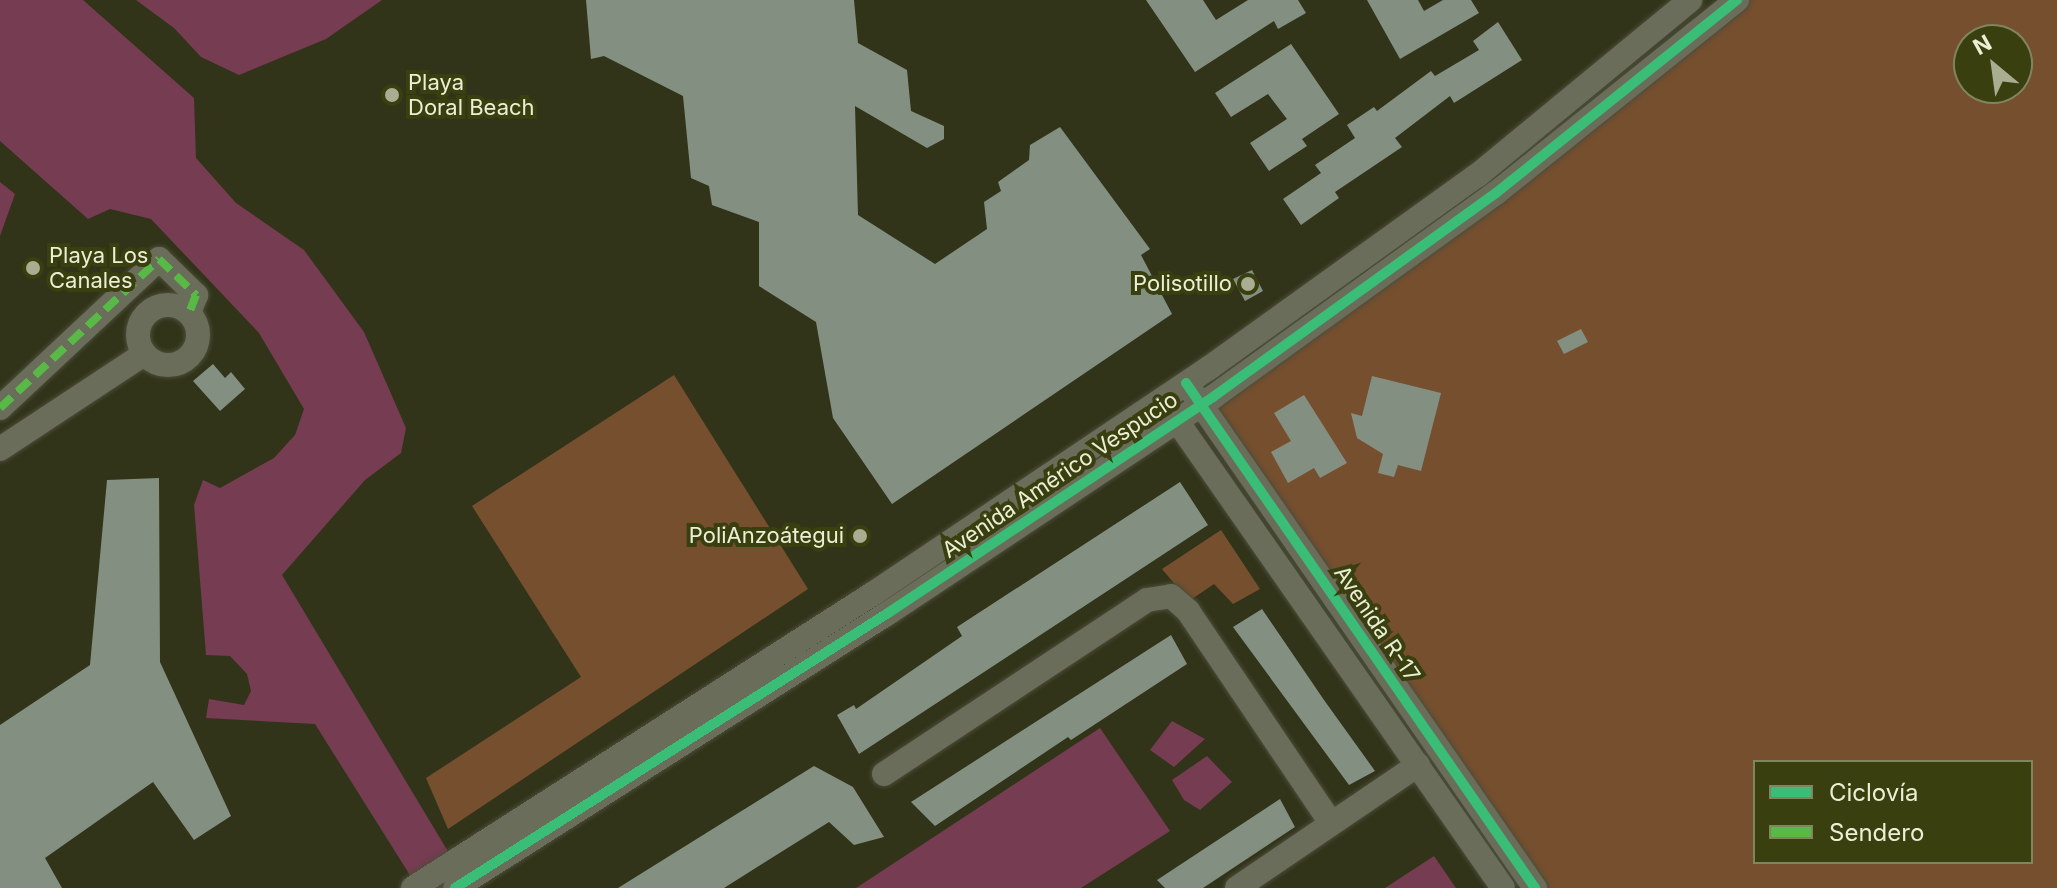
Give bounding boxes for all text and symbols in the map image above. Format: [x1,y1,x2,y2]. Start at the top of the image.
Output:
north arrow [1953,24,2033,104]
text: N [1969,29,1996,60]
place label: Playa Doral Beach [408,69,535,120]
marker: Playa Doral Beach [383,86,401,104]
place label: Playa Los Canales [49,242,148,294]
marker: Playa Los Canales [24,259,42,277]
place label: Polisotillo [1133,271,1232,297]
marker: Polisotillo [1239,275,1257,293]
street label: Avenida Américo Vespucio [937,386,1183,564]
place label: PoliAnzoátegui [689,523,844,549]
marker: PoliAnzoátegui [851,527,869,545]
street label: Avenida R-17 [1328,561,1426,687]
legend [1753,760,2033,864]
text: Ciclovía [1829,778,1919,807]
text: Sendero [1829,818,1924,847]

